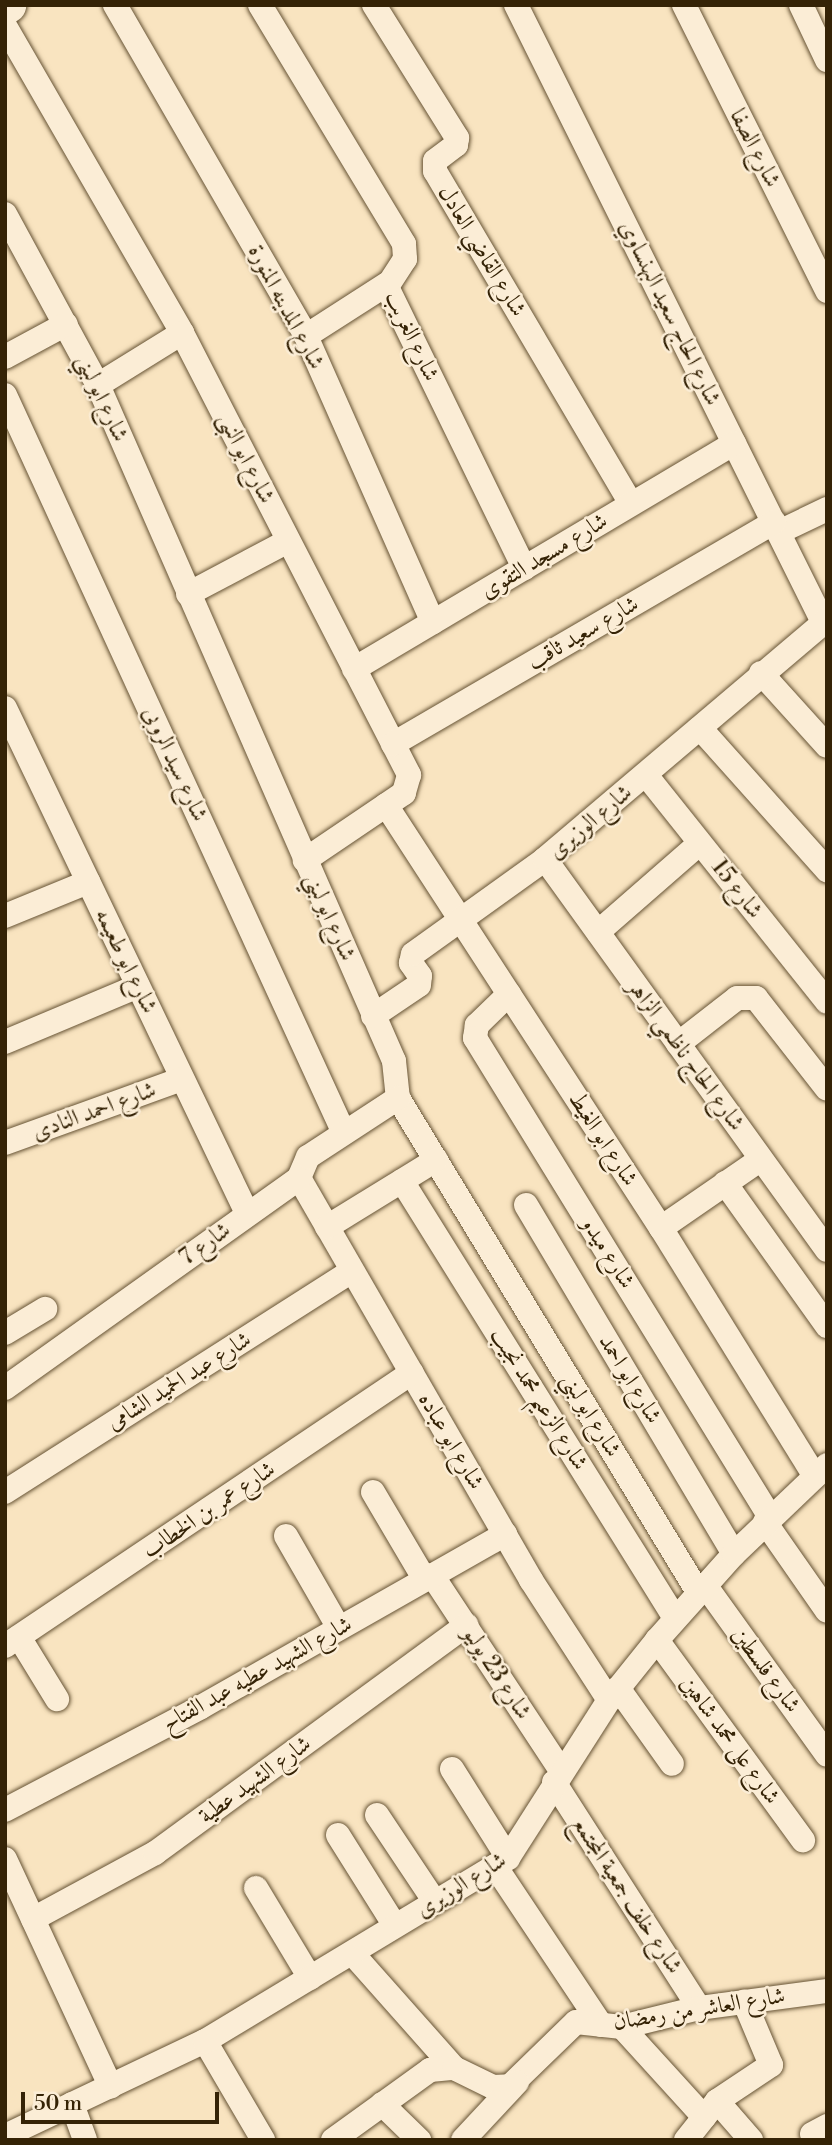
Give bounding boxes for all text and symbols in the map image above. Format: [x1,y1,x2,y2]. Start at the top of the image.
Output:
street label: شارع الصفا [724,104,786,192]
street label: شارع القاضي العادل [432,180,532,322]
street label: شارع الحاج سعيد البهنساوي [613,216,727,410]
street label: شارع المدينه المنورة [242,240,330,374]
street label: شارع الغريب [379,286,445,386]
street label: شارع ابو لبني [70,350,134,446]
street label: شارع ابو النبى [211,408,281,508]
street label: شارع مسجد التقوى [475,507,613,605]
street label: شارع سعيد ثاقب [522,590,644,676]
street label: شارع سيد الروبى [136,702,214,826]
street label: شارع الوزيرى [542,779,638,865]
street label: شارع 15 [705,854,769,924]
street label: شارع ابو لبني [298,869,362,965]
street label: شارع ابو طعيمه [89,904,163,1018]
street label: شارع الحاج ناظمي الزاهر [622,974,750,1136]
street label: شارع احمد النادى [28,1076,160,1146]
street label: شارع ابو الغيط [562,1087,644,1191]
street label: شارع ميدو [575,1212,641,1294]
street label: شارع 7 [174,1216,236,1272]
street label: شارع الزعيم محمد نجيب [484,1323,594,1475]
street label: شارع عبد الحميد الشامى [102,1326,256,1436]
street label: شارع ابو احمد [593,1329,667,1429]
street label: شارع ابو لبني [555,1368,627,1462]
street label: شارع ابو عباده [412,1388,490,1494]
street label: شارع عمر بن الخطاب [137,1455,281,1565]
street label: شارع الشهيد عطيه عبد الفتاح [157,1610,357,1738]
street label: شارع 23 يوليو [457,1621,537,1725]
street label: شارع فلسطين [726,1622,806,1718]
street label: شارع على محمد شاهين [674,1670,786,1810]
street label: شارع الشهيد عطية [193,1730,317,1830]
street label: شارع خلف جمعية المجتمع [566,1811,688,1979]
street label: شارع الوزيرى [411,1846,511,1924]
street label: شارع العاشر من رمضان [611,1982,787,2036]
scale bar [24,2078,222,2122]
text: 50 m [34,2091,82,2117]

